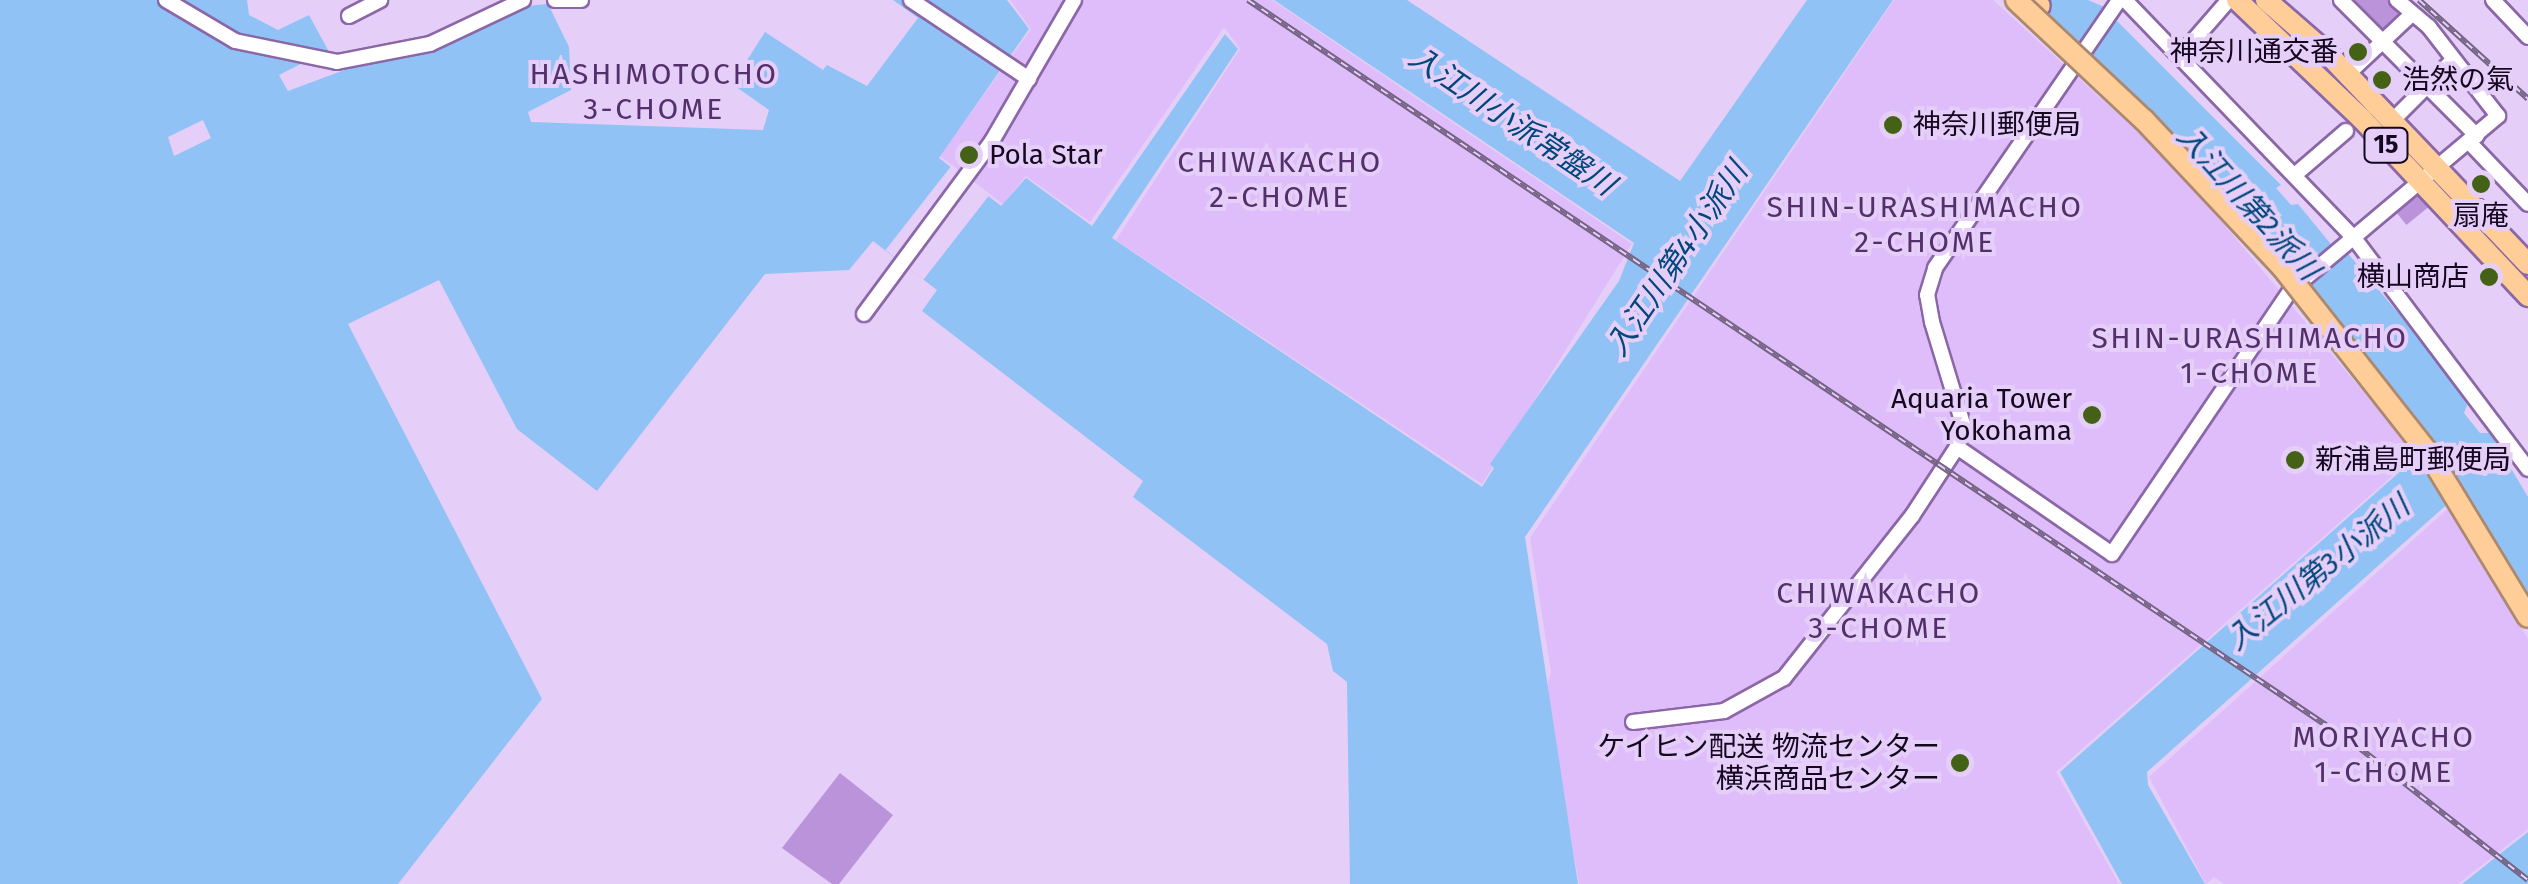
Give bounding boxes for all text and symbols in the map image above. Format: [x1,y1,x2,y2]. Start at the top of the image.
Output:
place label: 神奈川通交番 [2170,35,2338,69]
water label: 入江川小派常盤川 [1402,39,1622,203]
marker: 神奈川通交番 [2347,41,2369,63]
district label: HASHIMOTOCHO 3-CHOME [529,56,779,126]
place label: 浩然の氣 [2402,63,2514,97]
marker: 浩然の氣 [2371,69,2393,91]
place label: 神奈川郵便局 [1913,108,2081,142]
marker: 神奈川郵便局 [1882,114,1904,136]
water label: 入江川第2派川 [2169,119,2327,287]
road number: 15 [2364,125,2408,165]
place label: Pola Star [989,138,1103,172]
marker: Pola Star [958,144,980,166]
district label: CHIWAKACHO 2-CHOME [1177,144,1383,214]
water label: 入江川第4小派川 [1599,155,1755,363]
marker: 扇庵 [2470,173,2492,195]
district label: SHIN-URASHIMACHO 2-CHOME [1766,189,2084,260]
place label: 扇庵 [2453,199,2509,233]
place label: 横山商店 [2357,260,2469,294]
marker: 横山商店 [2478,266,2500,288]
district label: SHIN-URASHIMACHO 1-CHOME [2091,320,2409,390]
place label: Aquaria Tower Yokohama [1891,382,2072,448]
marker: Aquaria Tower Yokohama [2081,404,2103,426]
place label: 新浦島町郵便局 [2315,443,2511,477]
marker: 新浦島町郵便局 [2284,449,2306,471]
water label: 入江川第3小派川 [2219,488,2417,658]
district label: CHIWAKACHO 3-CHOME [1776,575,1982,646]
district label: MORIYACHO 1-CHOME [2292,719,2476,790]
place label: ケイヒン配送 物流センター 横浜商品センター [1597,730,1940,796]
marker: ケイヒン配送 物流センター 横浜商品センター [1949,752,1971,774]

